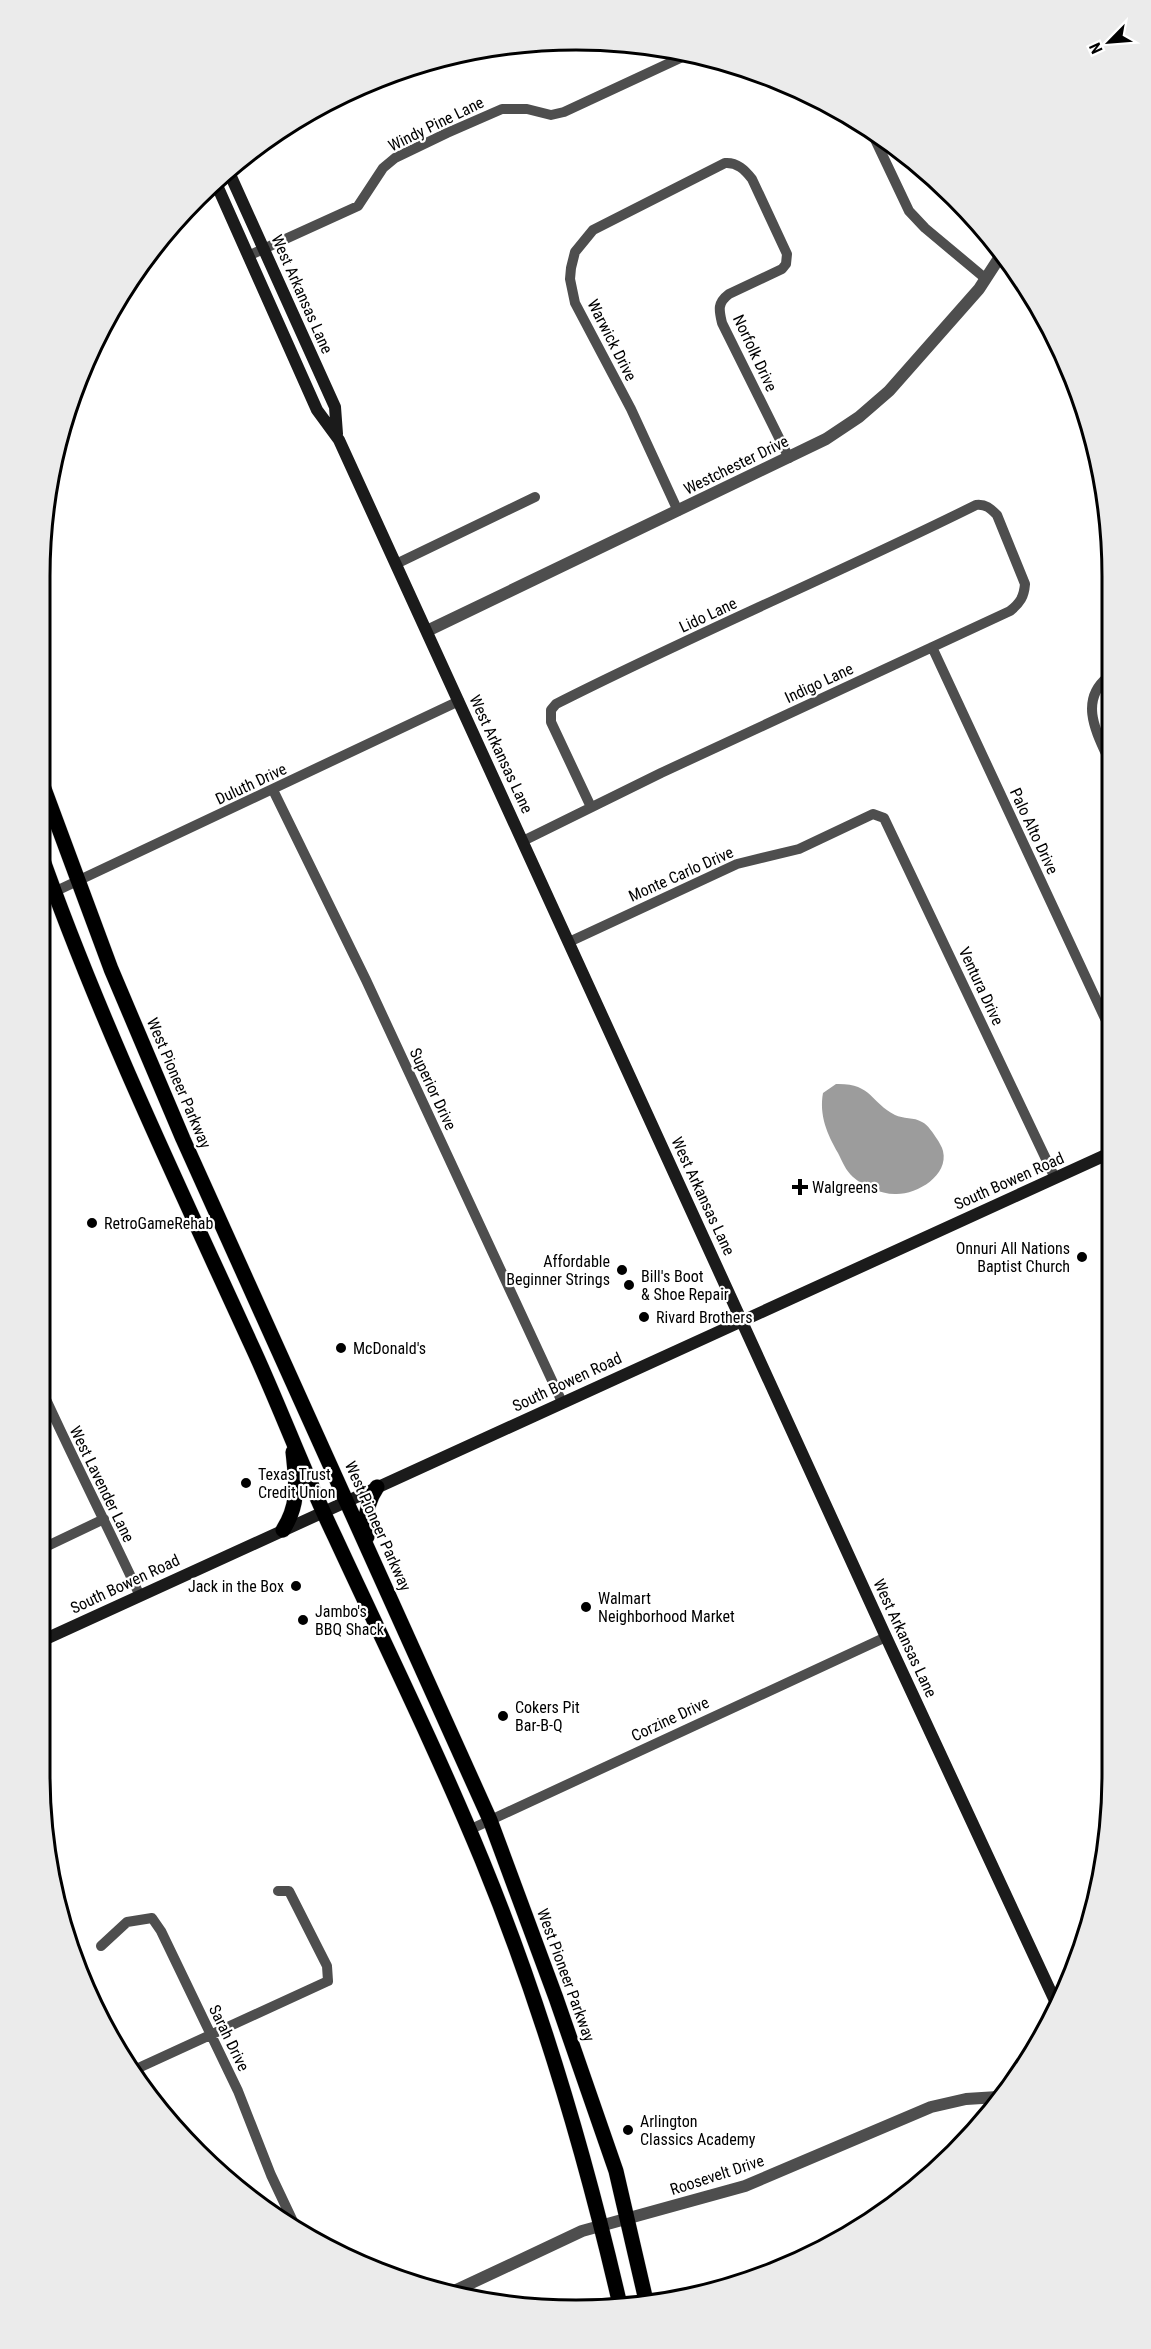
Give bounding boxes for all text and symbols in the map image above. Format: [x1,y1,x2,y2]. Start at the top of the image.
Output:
north arrow [1079,12,1139,72]
text: N [1085,40,1107,57]
street label: Windy Pine Lane [385,93,487,155]
street label: West Arkansas Lane [267,232,337,356]
street label: Warwick Drive [583,296,641,384]
street label: Norfolk Drive [729,312,781,394]
street label: Westchester Drive [681,431,791,499]
street label: Lido Lane [676,593,740,637]
street label: Indigo Lane [782,659,856,707]
street label: West Arkansas Lane [465,692,537,816]
street label: Duluth Drive [212,759,290,809]
street label: Palo Alto Drive [1006,785,1062,877]
street label: Monte Carlo Drive [626,842,736,906]
street label: Ventura Drive [955,944,1007,1028]
street label: West Pioneer Parkway [143,1015,215,1152]
street label: Superior Drive [406,1045,460,1133]
street label: West Arkansas Lane [667,1134,739,1258]
street label: South Bowen Road [951,1148,1067,1214]
place label: Walgreens [812,1178,878,1197]
marker: Walgreens [793,1180,807,1194]
place label: RetroGameRehab [104,1214,214,1233]
marker: RetroGameRehab [85,1216,99,1230]
place label: Onnuri All Nations Baptist Church [956,1239,1070,1276]
marker: Onnuri All Nations Baptist Church [1075,1250,1089,1264]
place label: Affordable Beginner Strings [506,1252,610,1289]
marker: Affordable Beginner Strings [615,1263,629,1277]
place label: Bill's Boot & Shoe Repair [641,1267,729,1304]
marker: Bill's Boot & Shoe Repair [622,1278,636,1292]
place label: Rivard Brothers [656,1308,753,1327]
marker: Rivard Brothers [637,1310,651,1324]
place label: McDonald's [353,1339,426,1358]
marker: McDonald's [334,1341,348,1355]
street label: South Bowen Road [509,1348,625,1416]
street label: West Lavender Lane [66,1423,138,1545]
street label: West Pioneer Parkway [341,1458,415,1594]
place label: Texas Trust Credit Union [258,1465,336,1502]
marker: Texas Trust Credit Union [239,1476,253,1490]
street label: South Bowen Road [67,1550,183,1618]
street label: West Arkansas Lane [869,1576,941,1700]
place label: Jack in the Box [188,1577,284,1596]
marker: Jack in the Box [289,1579,303,1593]
place label: Walmart Neighborhood Market [598,1589,735,1626]
marker: Walmart Neighborhood Market [579,1600,593,1614]
place label: Jambo's BBQ Shack [315,1602,385,1639]
marker: Jambo's BBQ Shack [296,1613,310,1627]
street label: Corzine Drive [628,1693,712,1745]
place label: Cokers Pit Bar-B-Q [515,1698,580,1735]
marker: Cokers Pit Bar-B-Q [496,1709,510,1723]
street label: West Pioneer Parkway [533,1906,599,2044]
street label: Sarah Drive [205,2002,253,2074]
place label: Arlington Classics Academy [640,2112,756,2149]
marker: Arlington Classics Academy [621,2123,635,2137]
street label: Roosevelt Drive [668,2151,766,2199]

